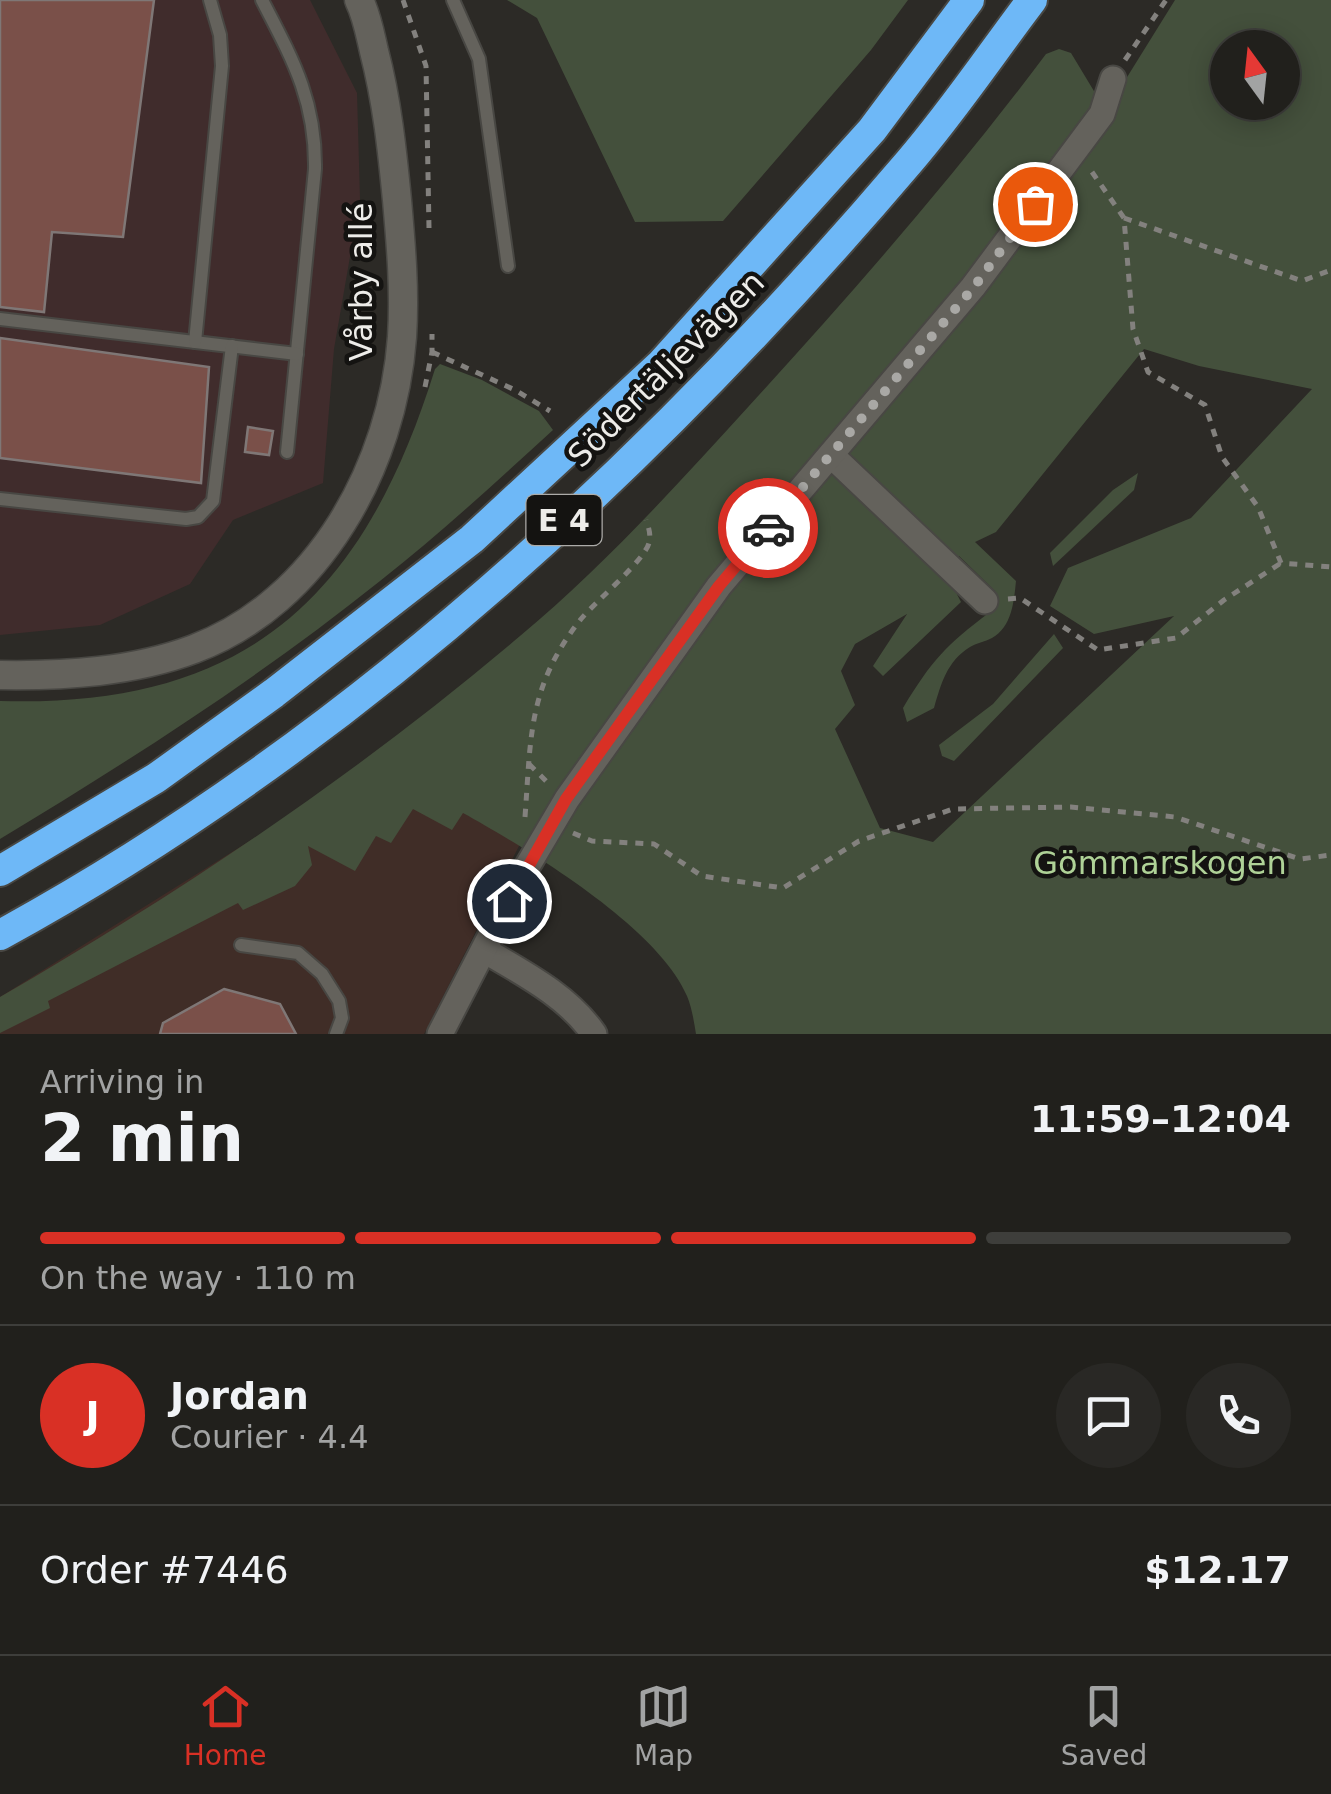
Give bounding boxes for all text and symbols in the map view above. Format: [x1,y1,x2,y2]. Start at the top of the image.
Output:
north arrow [1210,30,1300,120]
map controls [1210,30,1300,120]
pin [993,162,1078,247]
icon: bag [1008,177,1063,232]
street label: Vårby allé [342,203,380,361]
street label: Södertäljevägen [560,263,772,475]
courier [718,478,818,578]
road number: E 4 [526,495,602,545]
icon: car [741,501,796,556]
park label: Gömmarskogen [1033,844,1287,882]
pin [467,859,552,944]
icon: home [482,874,537,929]
text: Arriving in [40,1063,204,1101]
text: 11:59–12:04 [1030,1097,1291,1141]
text: 2 min [40,1101,244,1176]
text: On the way · 110 m [40,1259,356,1297]
button: chat [1056,1363,1161,1468]
button: phone [1186,1363,1291,1468]
text: Jordan [170,1374,309,1418]
text: J [85,1393,100,1437]
text: Courier · 4.4 [170,1418,369,1456]
text: Order #7446 [40,1548,289,1592]
text: $12.17 [1144,1548,1291,1592]
tab: Home [184,1679,266,1772]
tab: Map [634,1679,693,1772]
tab: Saved [1061,1679,1147,1772]

